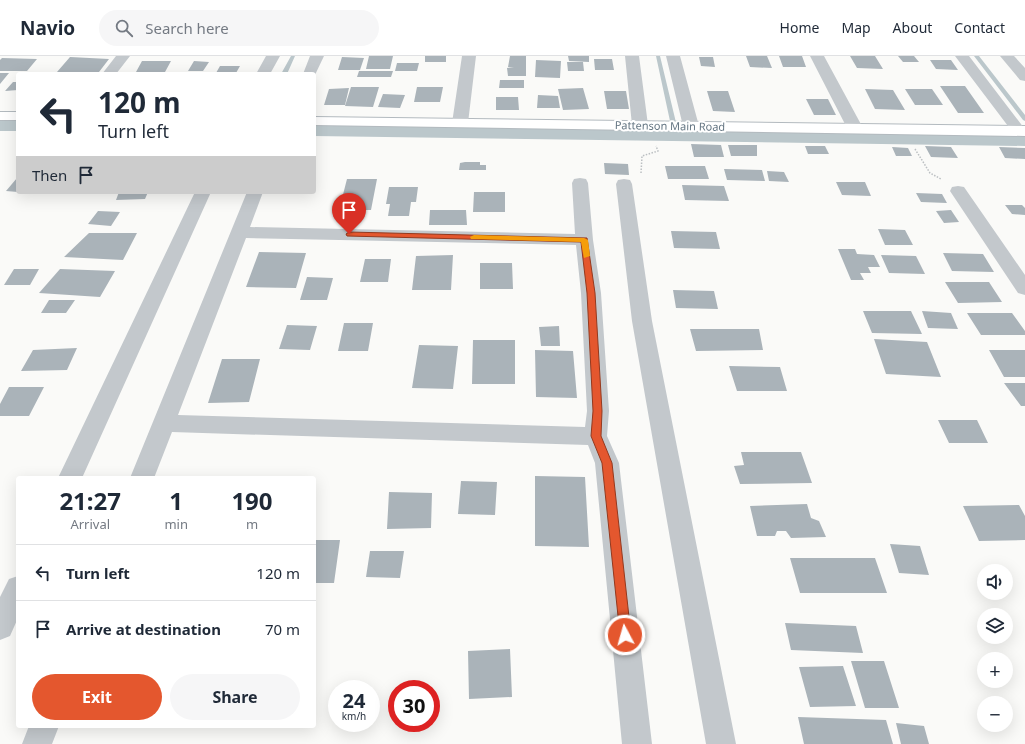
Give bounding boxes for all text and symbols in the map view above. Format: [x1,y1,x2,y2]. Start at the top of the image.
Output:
search box [99,10,379,46]
text: Navio [20,15,75,41]
icon: search [113,17,135,39]
text: Search here [145,18,229,38]
text: Home [780,18,819,37]
text: Map [841,18,871,37]
text: About [893,18,932,37]
text: Contact [954,18,1005,37]
text: 120 m [98,83,181,121]
icon: left [32,88,84,140]
street label: Pattenson Main Road [615,117,725,134]
text: Turn left [98,119,169,143]
icon: arrive [75,164,97,186]
text: Then [32,165,67,185]
pin [332,193,366,234]
icon: arrive [338,199,360,221]
text: 21:27 [59,484,121,517]
text: 1 [169,484,183,517]
text: 190 [231,484,273,517]
text: Arrival [70,515,110,533]
text: min [164,515,188,533]
text: m [246,515,258,533]
icon: left [32,562,54,584]
text: Turn left [66,563,130,583]
text: 120 m [256,563,300,583]
map controls [977,564,1013,732]
button: sound [977,564,1013,600]
button: layers [977,608,1013,644]
position arrow [604,614,646,656]
icon: arrive [32,618,54,640]
text: Arrive at destination [66,619,221,639]
text: 70 m [265,619,300,639]
button: + [977,652,1013,688]
button: Exit [32,674,162,720]
button: Share [170,674,300,720]
speed limit sign: 30 [388,680,440,732]
text: 24 [343,687,365,714]
button: − [977,696,1013,732]
text: km/h [342,709,366,723]

